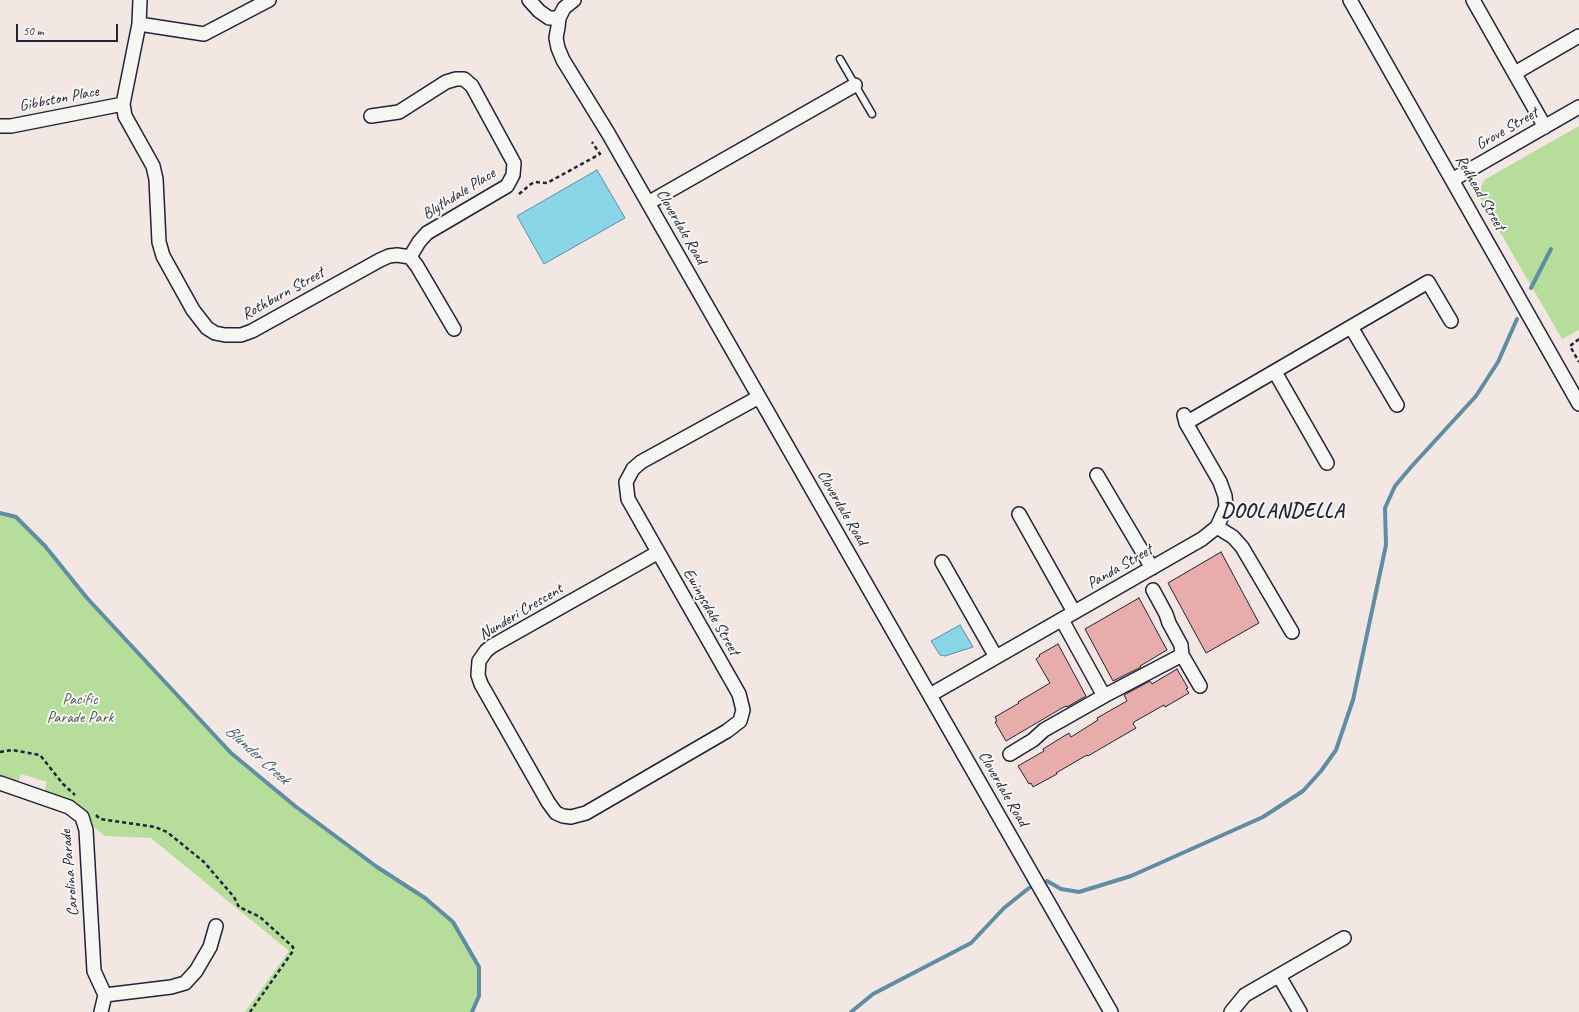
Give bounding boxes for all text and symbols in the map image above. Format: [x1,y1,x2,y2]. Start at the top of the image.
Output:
scale bar [18,16,120,42]
text: 50 m [23,23,43,39]
street label: Gibbston Place [18,82,100,116]
street label: Grove Street [1473,104,1541,154]
street label: Redhead Street [1451,152,1509,234]
street label: Blythdale Place [419,164,499,224]
street label: Cloverdale Road [652,186,710,268]
street label: Rothburn Street [238,263,328,325]
street label: Cloverdale Road [813,467,871,549]
district label: DOOLANDELLA [1223,500,1343,524]
street label: Panda Street [1084,541,1156,593]
street label: Ewingsdale Street [678,565,744,659]
street label: Nunderi Crescent [476,579,566,645]
park label: Pacific Parade Park [47,690,113,728]
water label: Blunder Creek [221,721,293,789]
street label: Cloverdale Road [974,748,1032,830]
street label: Carolina Parade [57,829,83,917]

